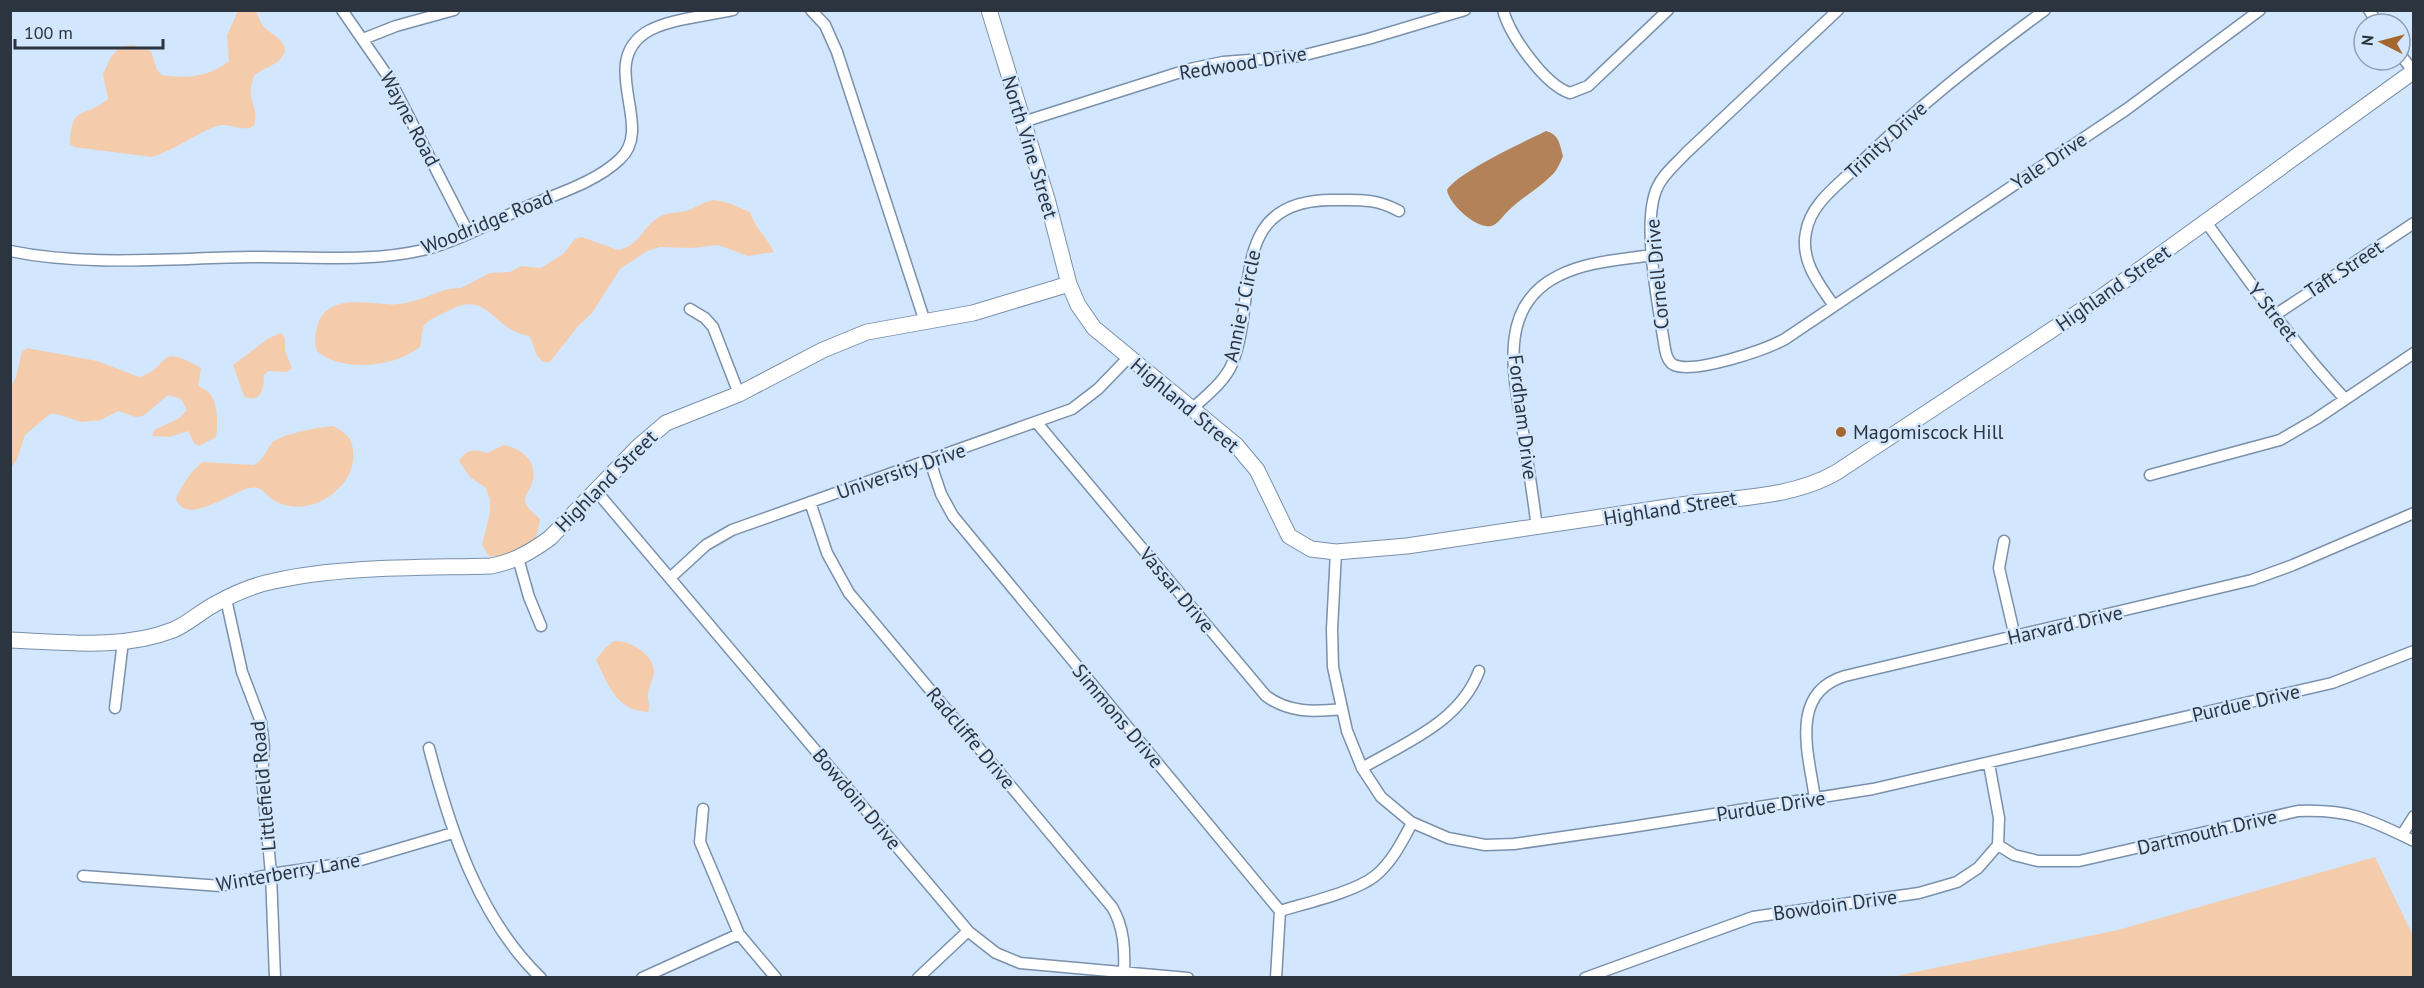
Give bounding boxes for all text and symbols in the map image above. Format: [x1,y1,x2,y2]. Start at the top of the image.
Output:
scale bar [15,12,164,50]
north arrow [2352,12,2412,72]
text: 100 m [24,21,73,44]
text: N [2357,34,2378,47]
street label: Redwood Drive [1177,40,1309,86]
street label: Wayne Road [374,67,446,171]
street label: North Vine Street [996,72,1064,222]
street label: Trinity Drive [1839,95,1933,185]
street label: Yale Drive [2006,126,2092,196]
street label: Woodridge Road [417,184,557,260]
street label: Cornell Drive [1639,217,1675,331]
street label: Taft Street [2300,234,2388,304]
street label: Highland Street [2051,239,2176,337]
street label: Annie J Circle [1217,247,1267,365]
street label: Y Street [2242,278,2304,347]
street label: Highland Street [1125,352,1245,458]
street label: Fordham Drive [1502,353,1544,481]
place label: Magomiscock Hill [1853,419,2003,445]
street label: Highland Street [549,424,663,538]
marker: Magomiscock Hill [1834,425,1848,439]
street label: University Drive [833,437,969,505]
street label: Highland Street [1602,485,1739,531]
street label: Vassar Drive [1133,541,1220,638]
street label: Harvard Drive [2005,599,2125,651]
street label: Simmons Drive [1067,658,1169,774]
street label: Purdue Drive [2190,678,2302,728]
street label: Radcliffe Drive [921,682,1021,794]
street label: Littlefield Road [244,720,282,852]
street label: Bowdoin Drive [807,743,907,855]
street label: Purdue Drive [1715,785,1827,827]
street label: Dartmouth Drive [2134,803,2280,861]
street label: Winterberry Lane [214,847,362,897]
street label: Bowdoin Drive [1771,883,1899,927]

